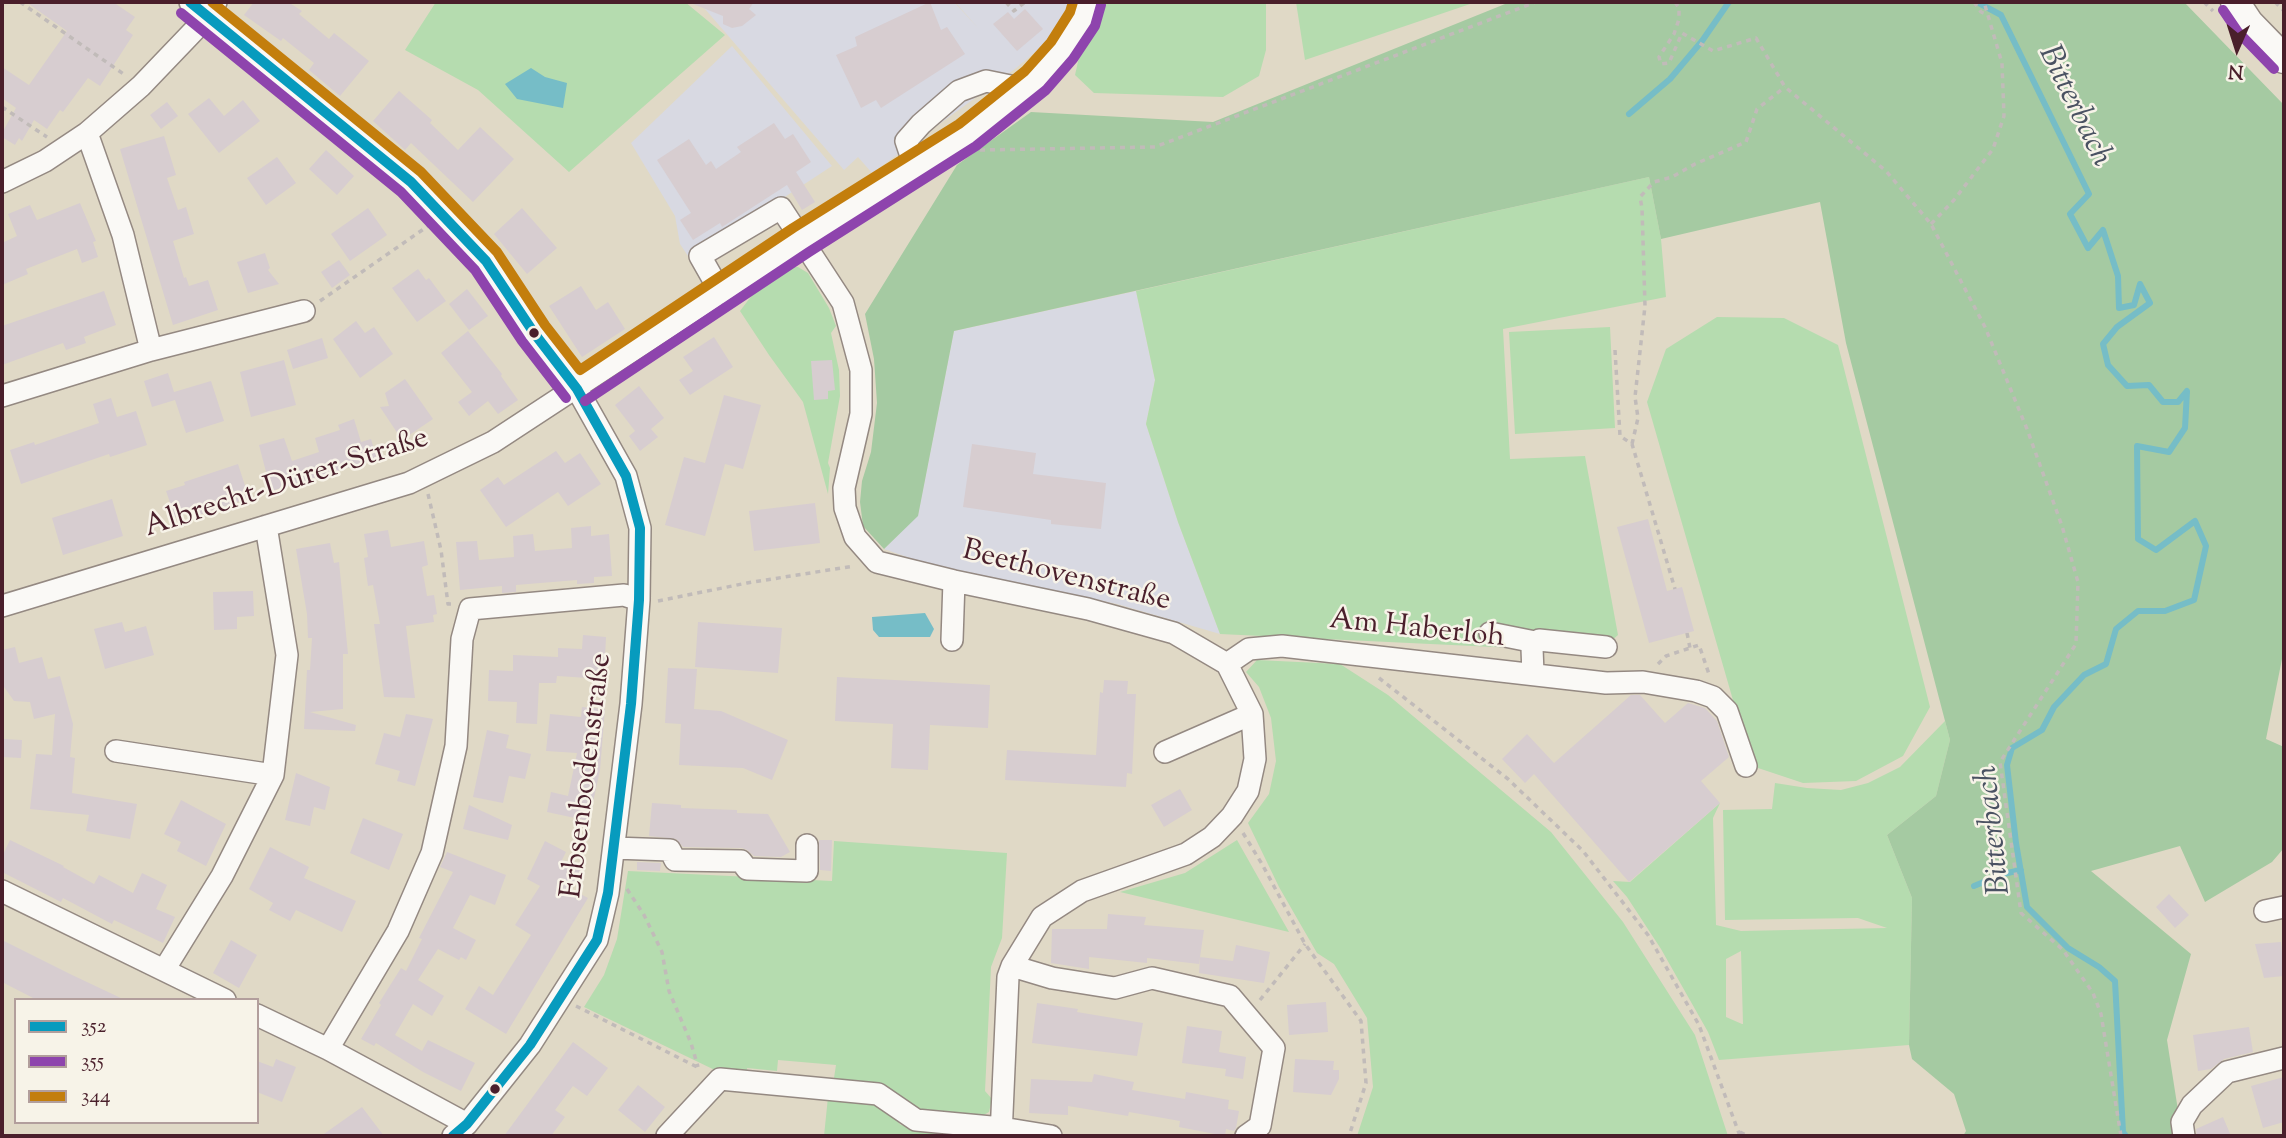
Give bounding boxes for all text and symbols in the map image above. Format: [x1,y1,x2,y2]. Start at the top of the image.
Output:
north arrow [2202,14,2272,84]
water label: Bitterbach [2027,40,2119,174]
text: N [2228,57,2244,84]
unlabelled marker [527,326,541,340]
street label: Albrecht-Dürer-Straße [140,422,434,548]
street label: Beethovenstraße [958,535,1174,621]
street label: Am Haberloh [1327,604,1507,658]
street label: Erbsenbodenstraße [556,651,622,901]
water label: Bitterbach [1970,764,2022,896]
legend [14,998,259,1124]
text: 352 [81,1012,107,1042]
text: 355 [81,1047,104,1077]
text: 344 [81,1082,111,1112]
unlabelled marker [488,1082,502,1096]

